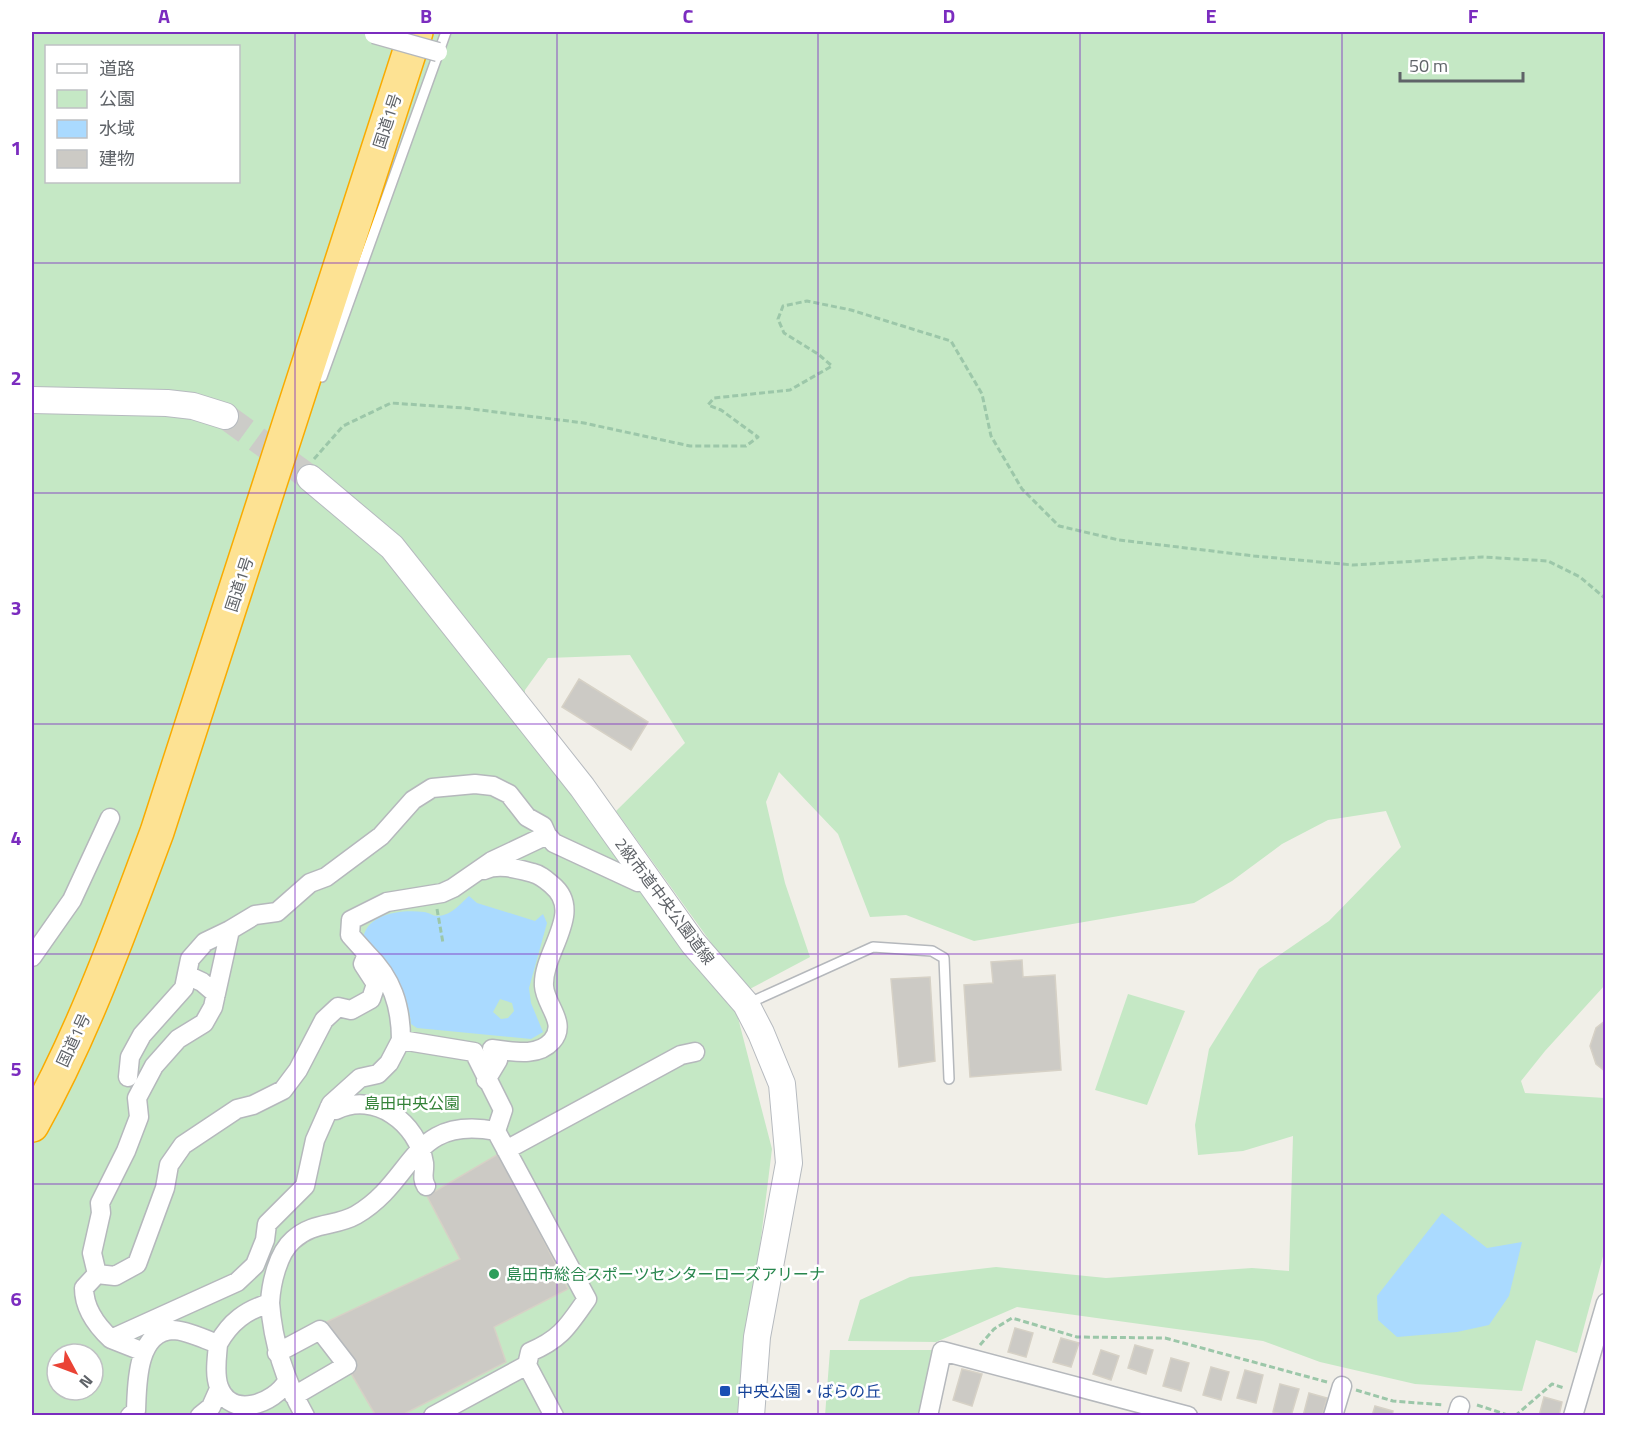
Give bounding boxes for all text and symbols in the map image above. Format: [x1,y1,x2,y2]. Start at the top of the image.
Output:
text: A [158,0,170,31]
text: B [420,0,432,31]
text: C [683,0,694,31]
text: D [943,0,955,31]
text: E [1205,0,1217,31]
text: F [1468,0,1479,31]
legend [45,45,240,183]
scale bar [1400,45,1523,83]
text: 50 m [1409,52,1448,79]
text: 道路 [99,55,135,82]
text: 公園 [99,85,135,112]
street label: 国道1号 [367,90,407,152]
text: 水域 [99,115,135,142]
text: 1 [10,132,22,163]
text: 建物 [99,145,135,172]
text: 2 [10,362,22,393]
street label: 国道1号 [219,553,259,615]
text: 3 [10,592,22,623]
text: 4 [10,822,22,853]
street label: 2級市道中央公園道線 [609,833,721,969]
street label: 国道1号 [50,1009,96,1071]
text: 5 [10,1053,22,1084]
park label: 島田中央公園 [364,1091,460,1115]
place label: 島田市総合スポーツセンターローズアリーナ [506,1262,825,1286]
marker: 島田市総合スポーツセンターローズアリーナ [487,1267,501,1281]
text: 6 [10,1283,22,1314]
north arrow [45,1342,105,1402]
text: N [74,1370,99,1394]
place label: 中央公園・ばらの丘 [737,1379,881,1403]
marker: 中央公園・ばらの丘 [718,1384,732,1398]

